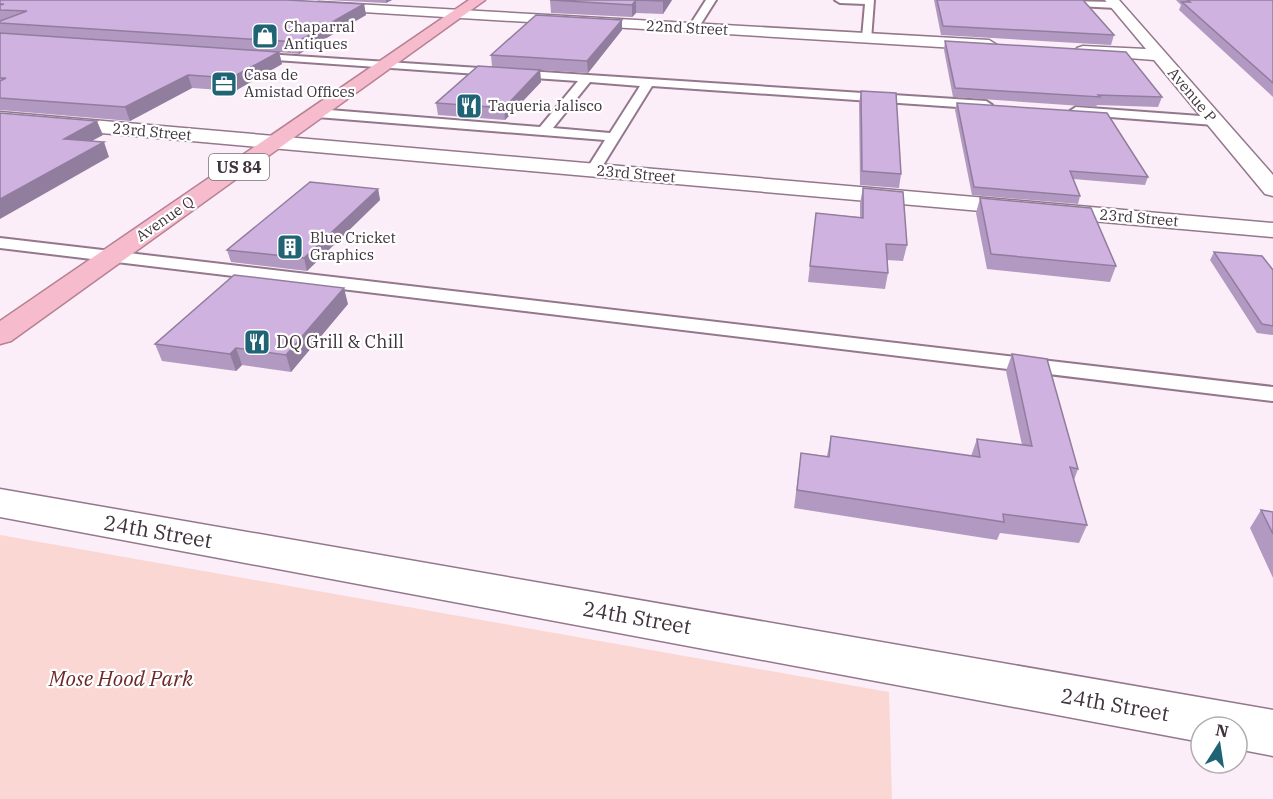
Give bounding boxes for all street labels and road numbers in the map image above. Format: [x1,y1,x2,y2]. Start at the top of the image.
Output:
street label: 22nd Street [645,16,729,39]
street label: Avenue P [1164,63,1221,126]
street label: 23rd Street [112,119,192,144]
road number: US 84 [209,154,269,180]
street label: 23rd Street [596,161,676,186]
street label: Avenue Q [132,192,198,246]
street label: 23rd Street [1099,205,1179,230]
street label: 24th Street [102,508,215,554]
street label: 24th Street [581,594,694,640]
street label: 24th Street [1059,681,1172,727]

